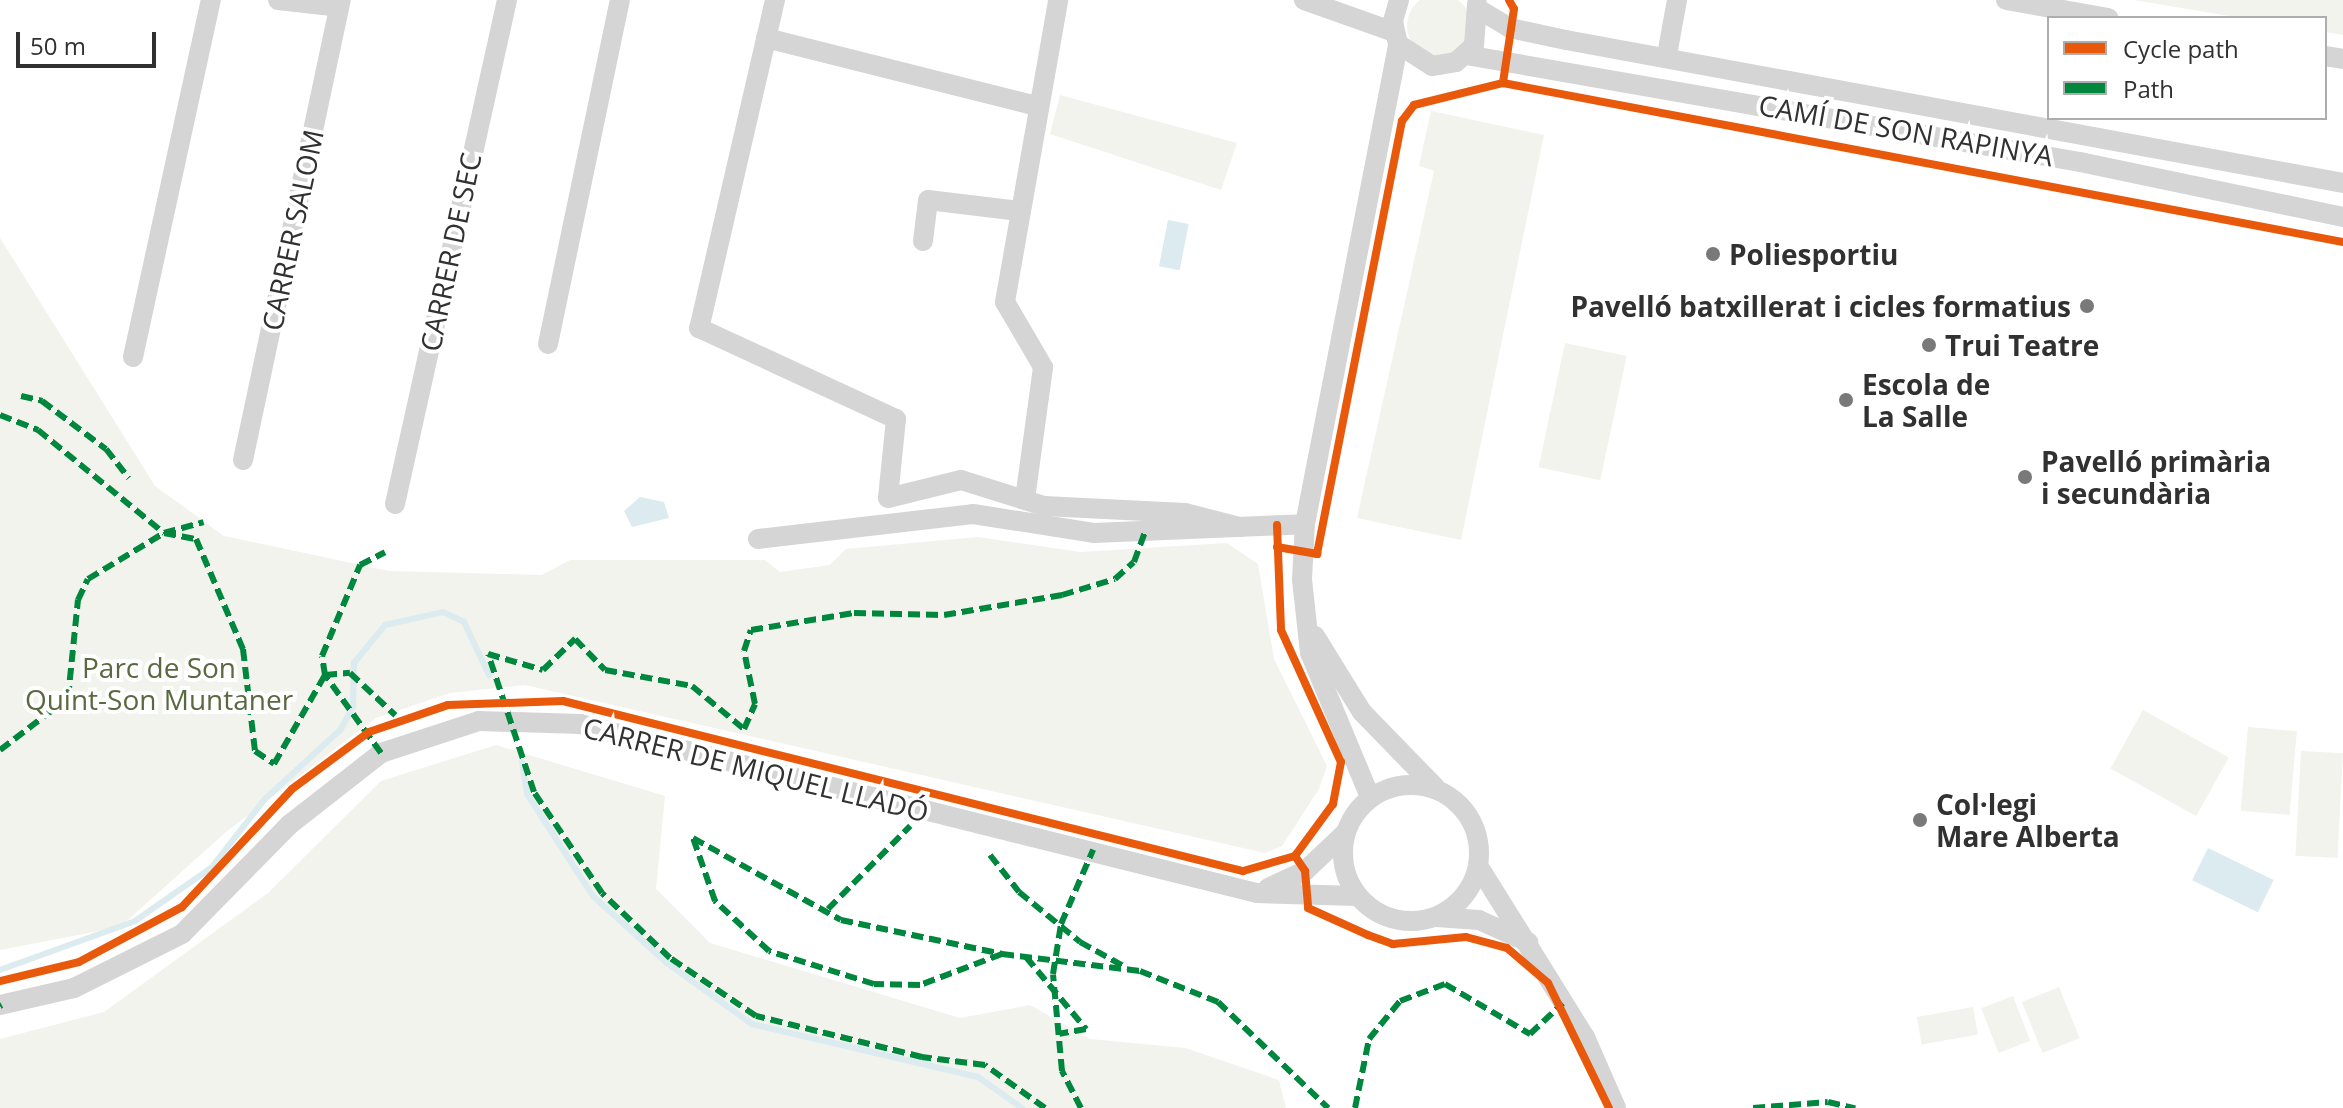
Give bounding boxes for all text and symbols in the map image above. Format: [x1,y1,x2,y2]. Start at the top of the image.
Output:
scale bar [20,16,160,66]
legend [2047,16,2327,120]
text: 50 m [30,29,86,62]
text: Cycle path [2123,32,2239,65]
text: Path [2123,72,2174,105]
street label: CAMÍ DE SON RAPINYA [1756,88,2056,172]
street label: CARRER SALOM [254,126,330,334]
street label: CARRER DE SEC [413,150,487,354]
place label: Poliesportiu [1729,237,1898,271]
marker: Poliesportiu [1704,245,1722,263]
place label: Pavelló batxillerat i cicles formatius [1570,289,2071,323]
marker: Pavelló batxillerat i cicles formatius [2078,297,2096,315]
place label: Trui Teatre [1945,328,2099,362]
marker: Trui Teatre [1920,336,1938,354]
place label: Escola de La Salle [1862,367,1990,433]
marker: Escola de La Salle [1837,391,1855,409]
place label: Pavelló primària i secundària [2041,444,2271,510]
marker: Pavelló primària i secundària [2016,468,2034,486]
park label: Parc de Son Quint-Son Muntaner [25,650,293,716]
street label: CARRER DE MIQUEL LLADÓ [580,710,932,828]
place label: Col·legi Mare Alberta [1936,787,2120,853]
marker: Col·legi Mare Alberta [1911,811,1929,829]

